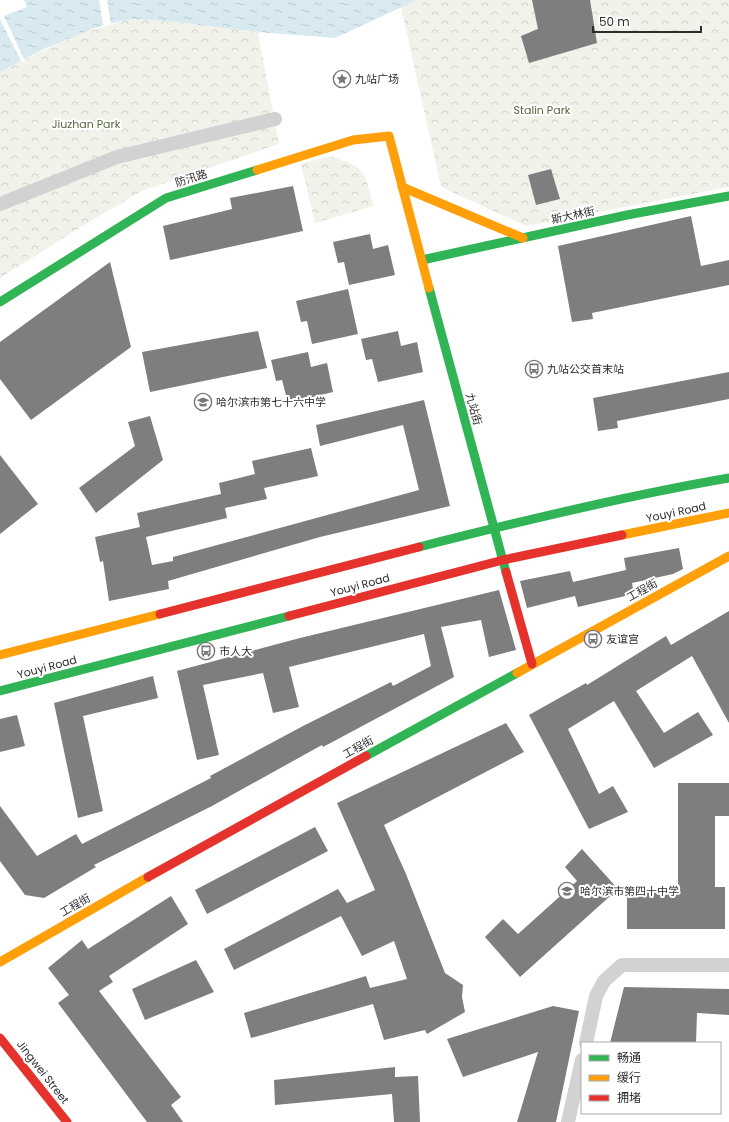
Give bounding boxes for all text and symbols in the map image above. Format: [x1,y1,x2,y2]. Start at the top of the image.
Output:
scale bar [593,8,701,34]
text: 50 m [599,13,630,30]
place icon: 九站广场 [332,69,352,89]
place label: 九站广场 [355,71,399,87]
park label: Stalin Park [514,102,571,118]
park label: Jiuzhan Park [52,116,121,132]
street label: 防汛路 [173,166,209,190]
street label: 斯大林街 [550,203,596,227]
bus stop icon: 九站公交首末站 [524,359,544,379]
place label: 九站公交首末站 [547,361,624,377]
street label: 九站街 [462,391,486,427]
school or university icon: 哈尔滨市第七十六中学 [193,392,213,412]
place label: 哈尔滨市第七十六中学 [216,394,326,410]
street label: Youyi Road [645,498,707,526]
street label: Youyi Road [328,569,392,601]
street label: 工程街 [624,575,660,605]
bus stop icon: 友谊宫 [583,629,603,649]
place label: 友谊宫 [606,631,639,647]
bus stop icon: 市人大 [196,641,216,661]
place label: 市人大 [219,643,252,659]
street label: Youyi Road [15,651,79,683]
street label: 工程街 [340,732,376,762]
school or university icon: 哈尔滨市第四十中学 [557,881,577,901]
place label: 哈尔滨市第四十中学 [580,883,679,899]
street label: 工程街 [57,890,93,920]
street label: Jingwei Street [13,1037,73,1107]
legend [581,1042,721,1114]
text: 畅通 [617,1049,641,1066]
text: 缓行 [617,1069,641,1086]
text: 拥堵 [617,1089,641,1106]

